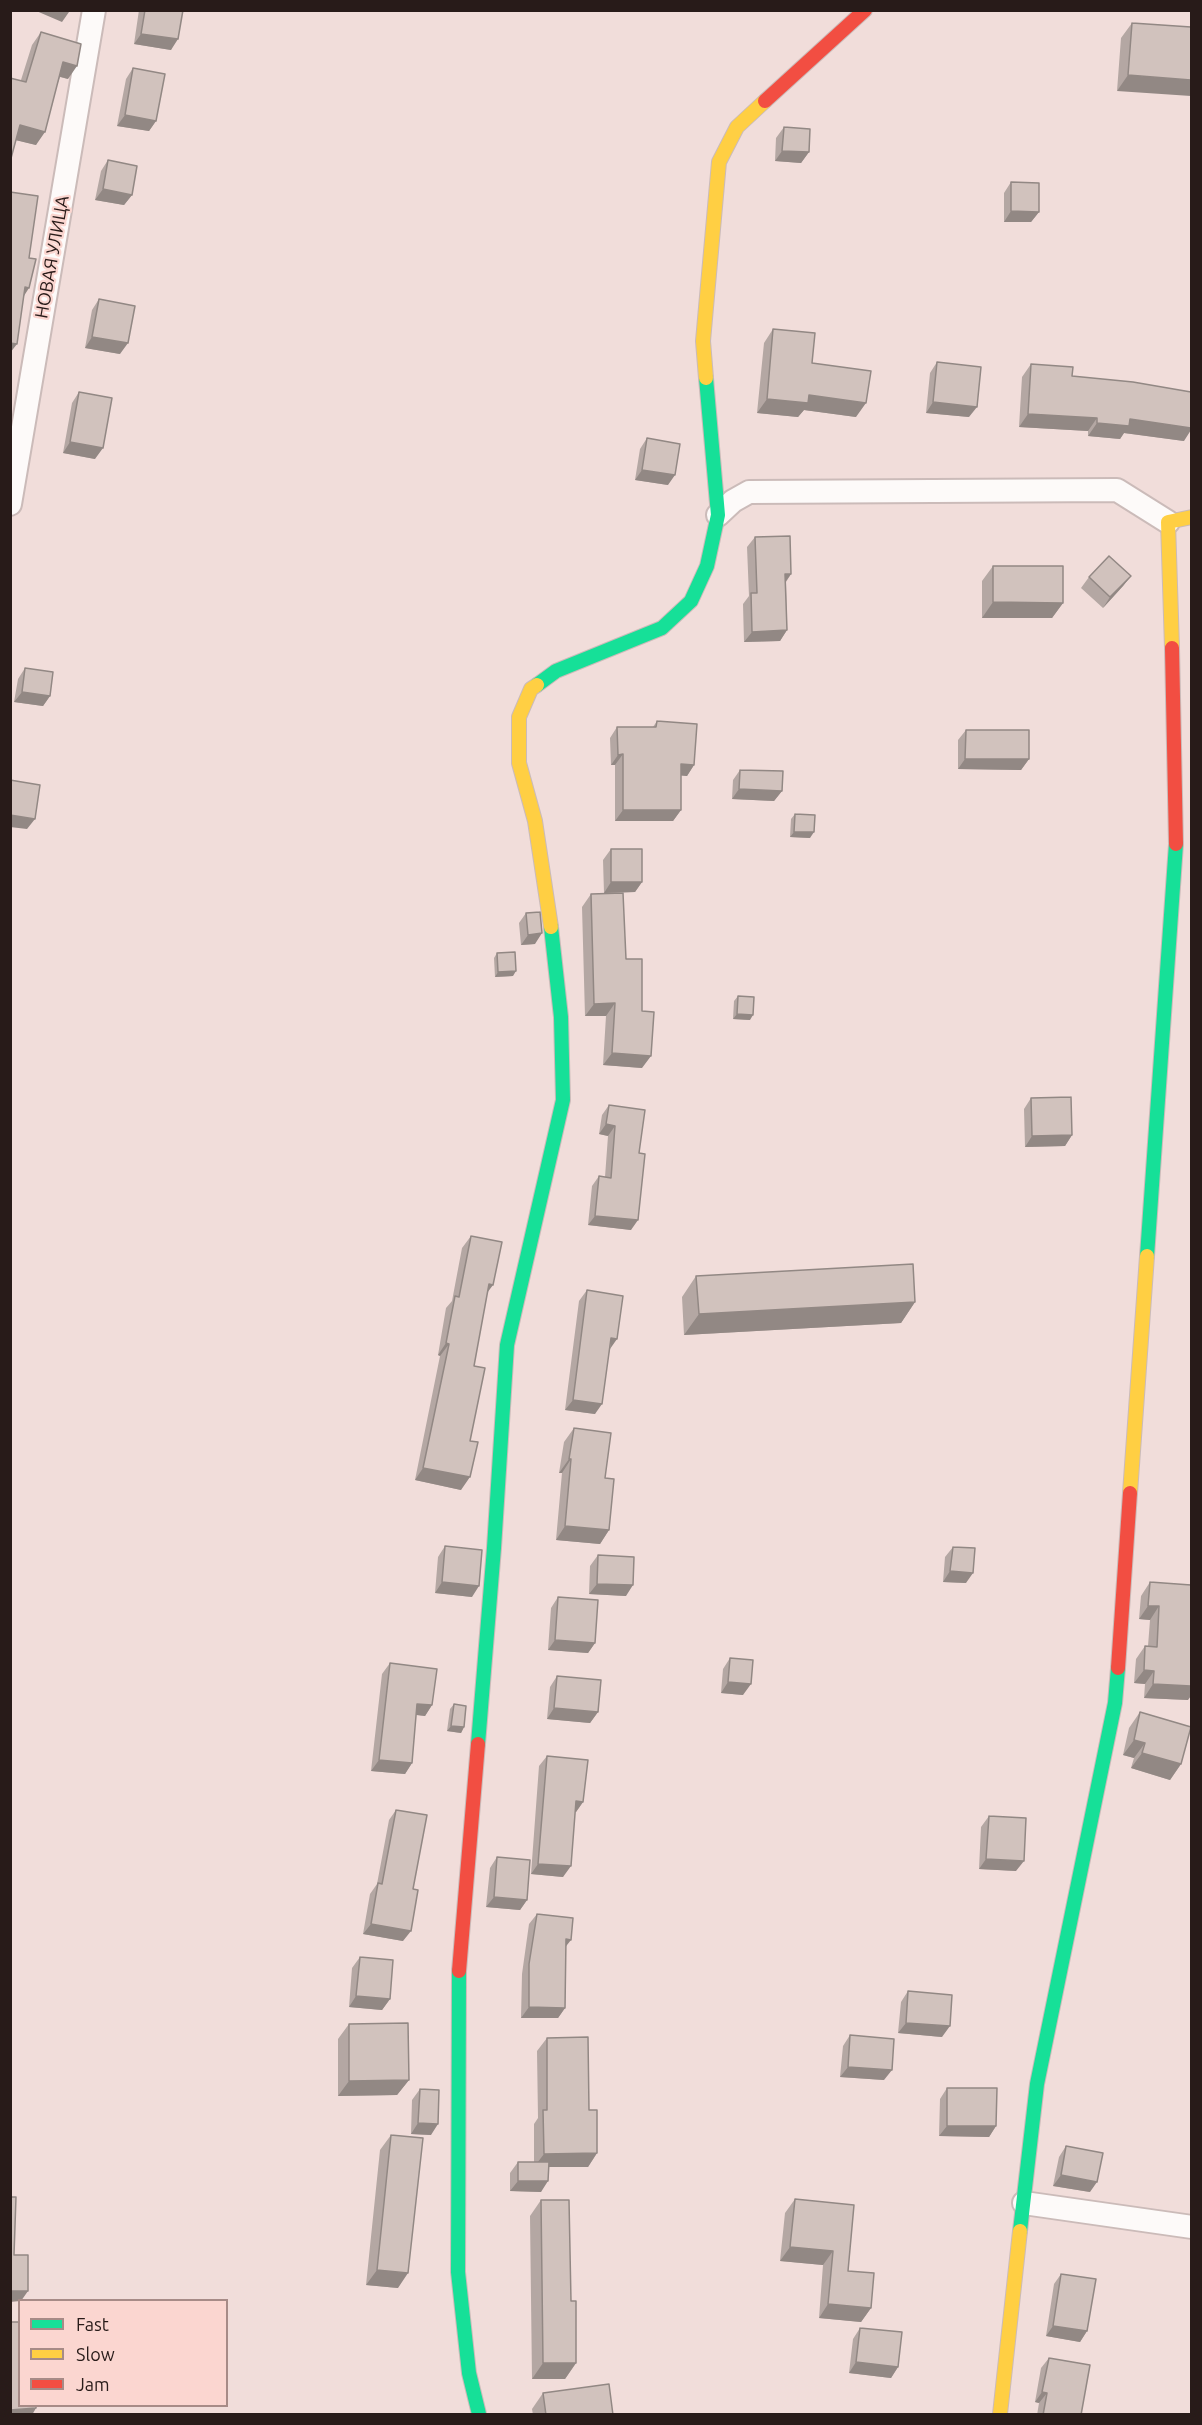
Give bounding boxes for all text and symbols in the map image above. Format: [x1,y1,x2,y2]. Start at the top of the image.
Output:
street label: НОВАЯ УЛИЦА [31,194,73,320]
legend [18,2299,228,2407]
text: Fast [76,2314,109,2334]
text: Slow [76,2344,115,2364]
text: Jam [76,2374,110,2394]

